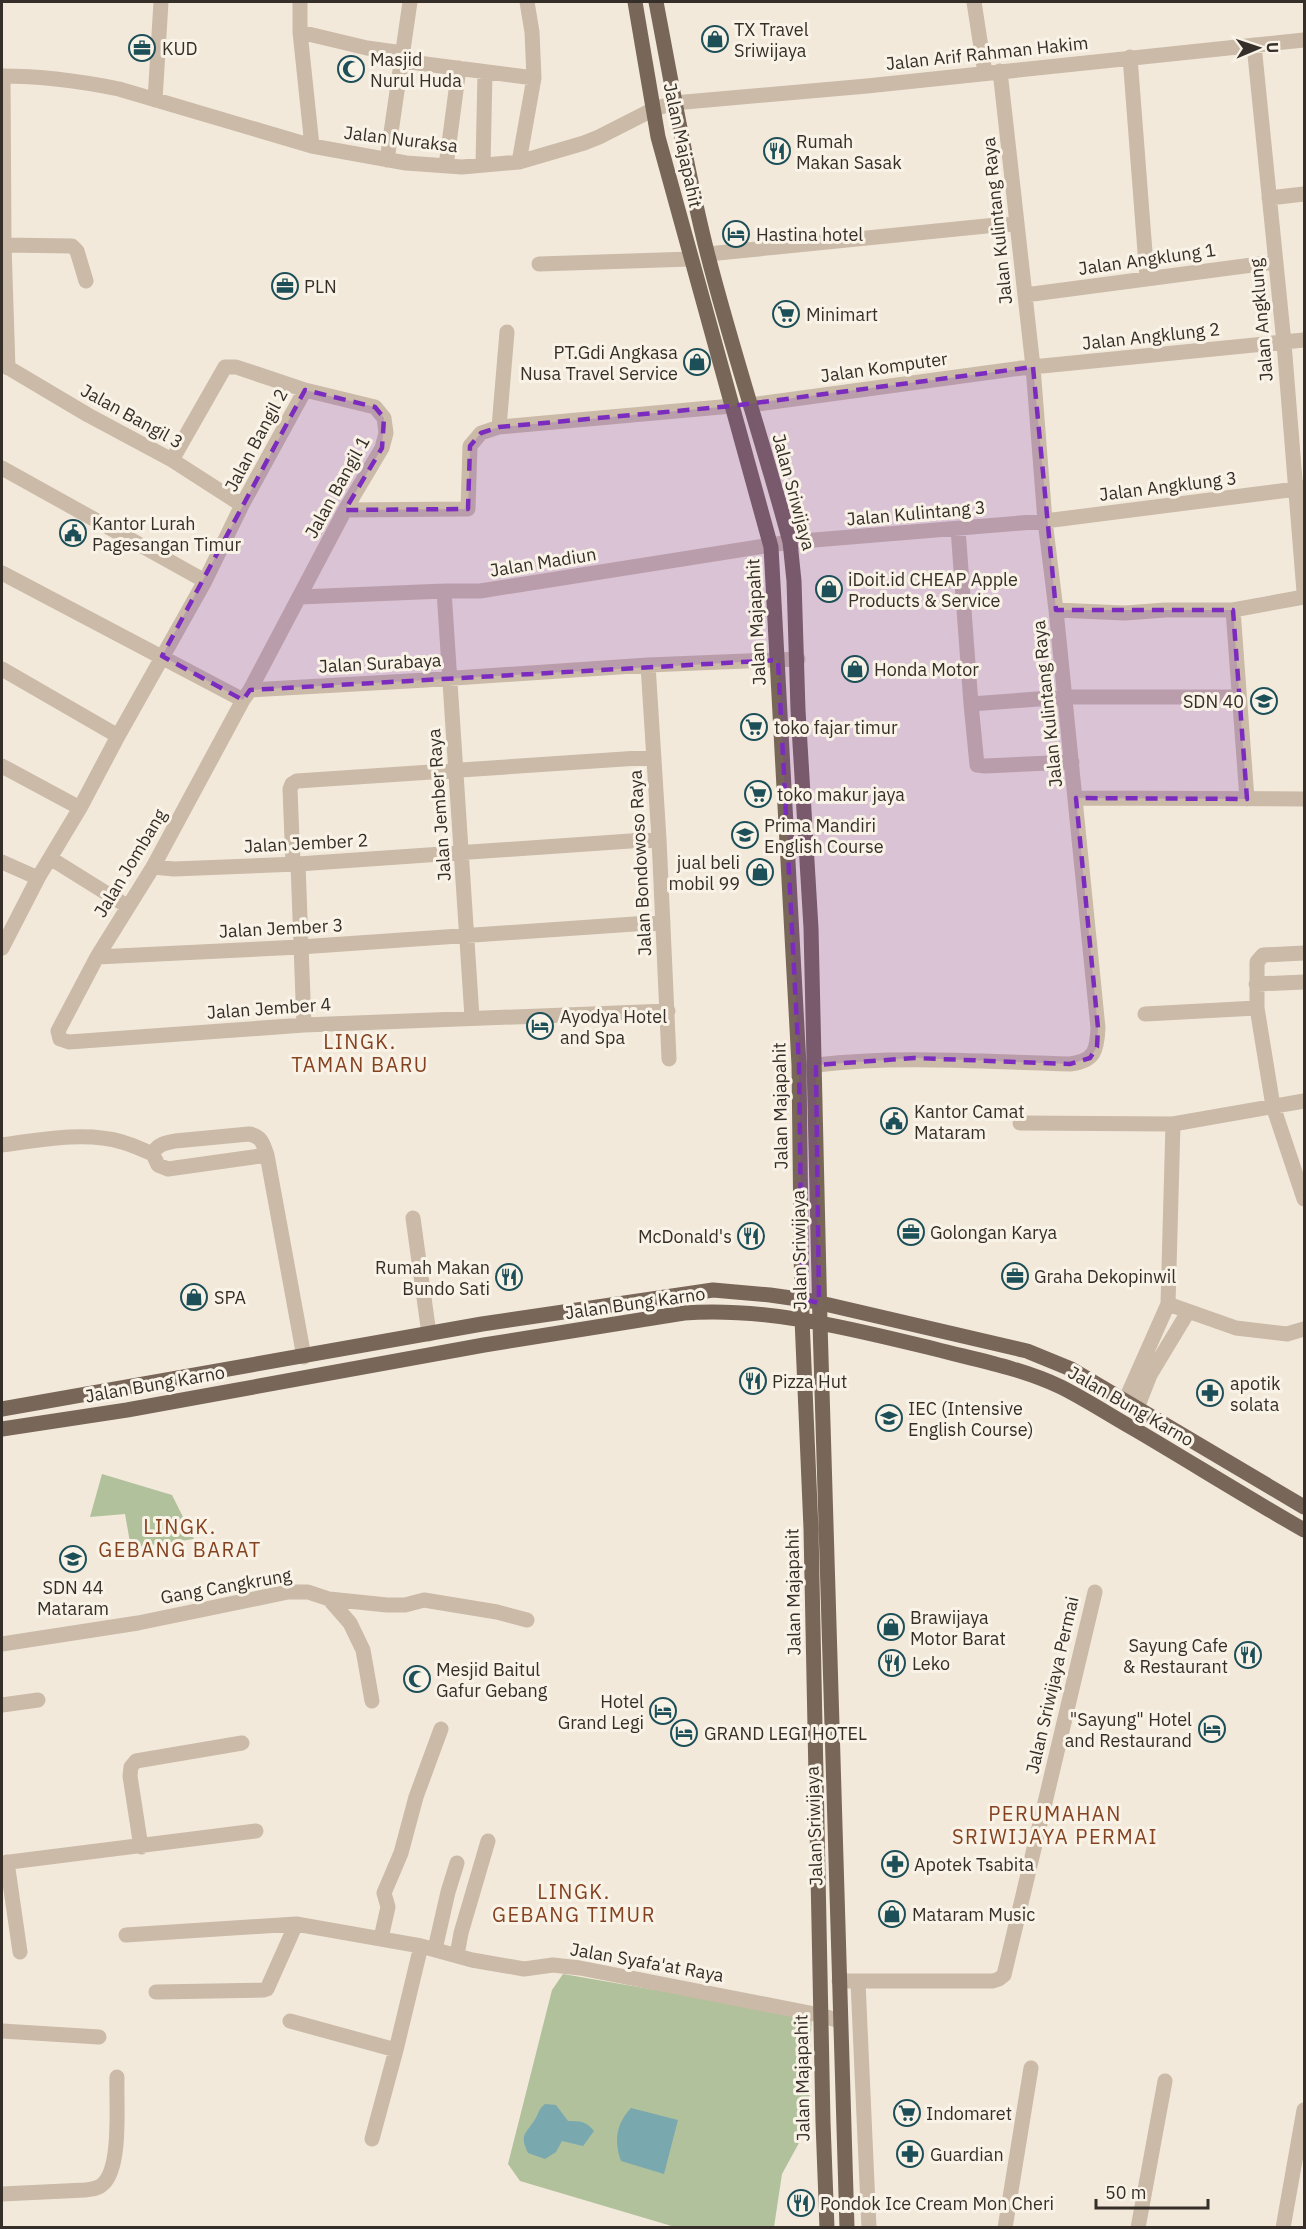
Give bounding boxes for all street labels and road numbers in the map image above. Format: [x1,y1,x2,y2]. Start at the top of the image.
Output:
street label: Jalan Arif Rahman Hakim [885,31,1089,75]
street label: Jalan Majapahit [659,80,707,210]
street label: Jalan Nuraksa [343,121,460,157]
street label: Jalan Kulintang Raya [977,136,1017,306]
street label: Jalan Angklung 1 [1077,238,1217,280]
street label: Jalan Angklung [1244,257,1278,382]
street label: Jalan Angklung 2 [1081,317,1221,355]
street label: Jalan Komputer [819,347,949,387]
street label: Jalan Bangil 3 [77,378,187,454]
street label: Jalan Bangil 2 [219,385,293,495]
street label: Jalan Sriwijaya [767,431,821,553]
street label: Jalan Bangil 1 [299,432,375,542]
street label: Jalan Angklung 3 [1098,466,1238,506]
street label: Jalan Kulintang 3 [845,495,987,531]
street label: Jalan Madiun [488,542,598,582]
street label: Jalan Majapahit [741,558,771,686]
street label: Jalan Kulintang Raya [1027,619,1067,789]
street label: Jalan Surabaya [318,648,442,678]
street label: Jalan Jember Raya [422,728,456,882]
street label: Jalan Bondowoso Raya [624,769,656,957]
street label: Jalan Jombang [89,804,172,921]
street label: Jalan Jember 2 [243,828,369,858]
street label: Jalan Jember 3 [218,913,344,943]
street label: Jalan Jember 4 [206,992,332,1024]
street label: Jalan Majapahit [767,1042,793,1170]
street label: Jalan Sriwijaya [786,1189,812,1310]
street label: Jalan Bung Karno [563,1282,707,1324]
street label: Jalan Bung Karno [83,1360,227,1408]
street label: Jalan Bung Karno [1064,1361,1198,1451]
street label: Jalan Majapahit [780,1528,806,1656]
street label: Gang Cangkrung [159,1563,294,1609]
street label: Jalan Sriwijaya Permai [1020,1594,1084,1776]
street label: Jalan Sriwijaya [800,1765,828,1886]
street label: Jalan Syafa'at Raya [568,1937,726,1987]
street label: Jalan Majapahit [789,2014,815,2142]

